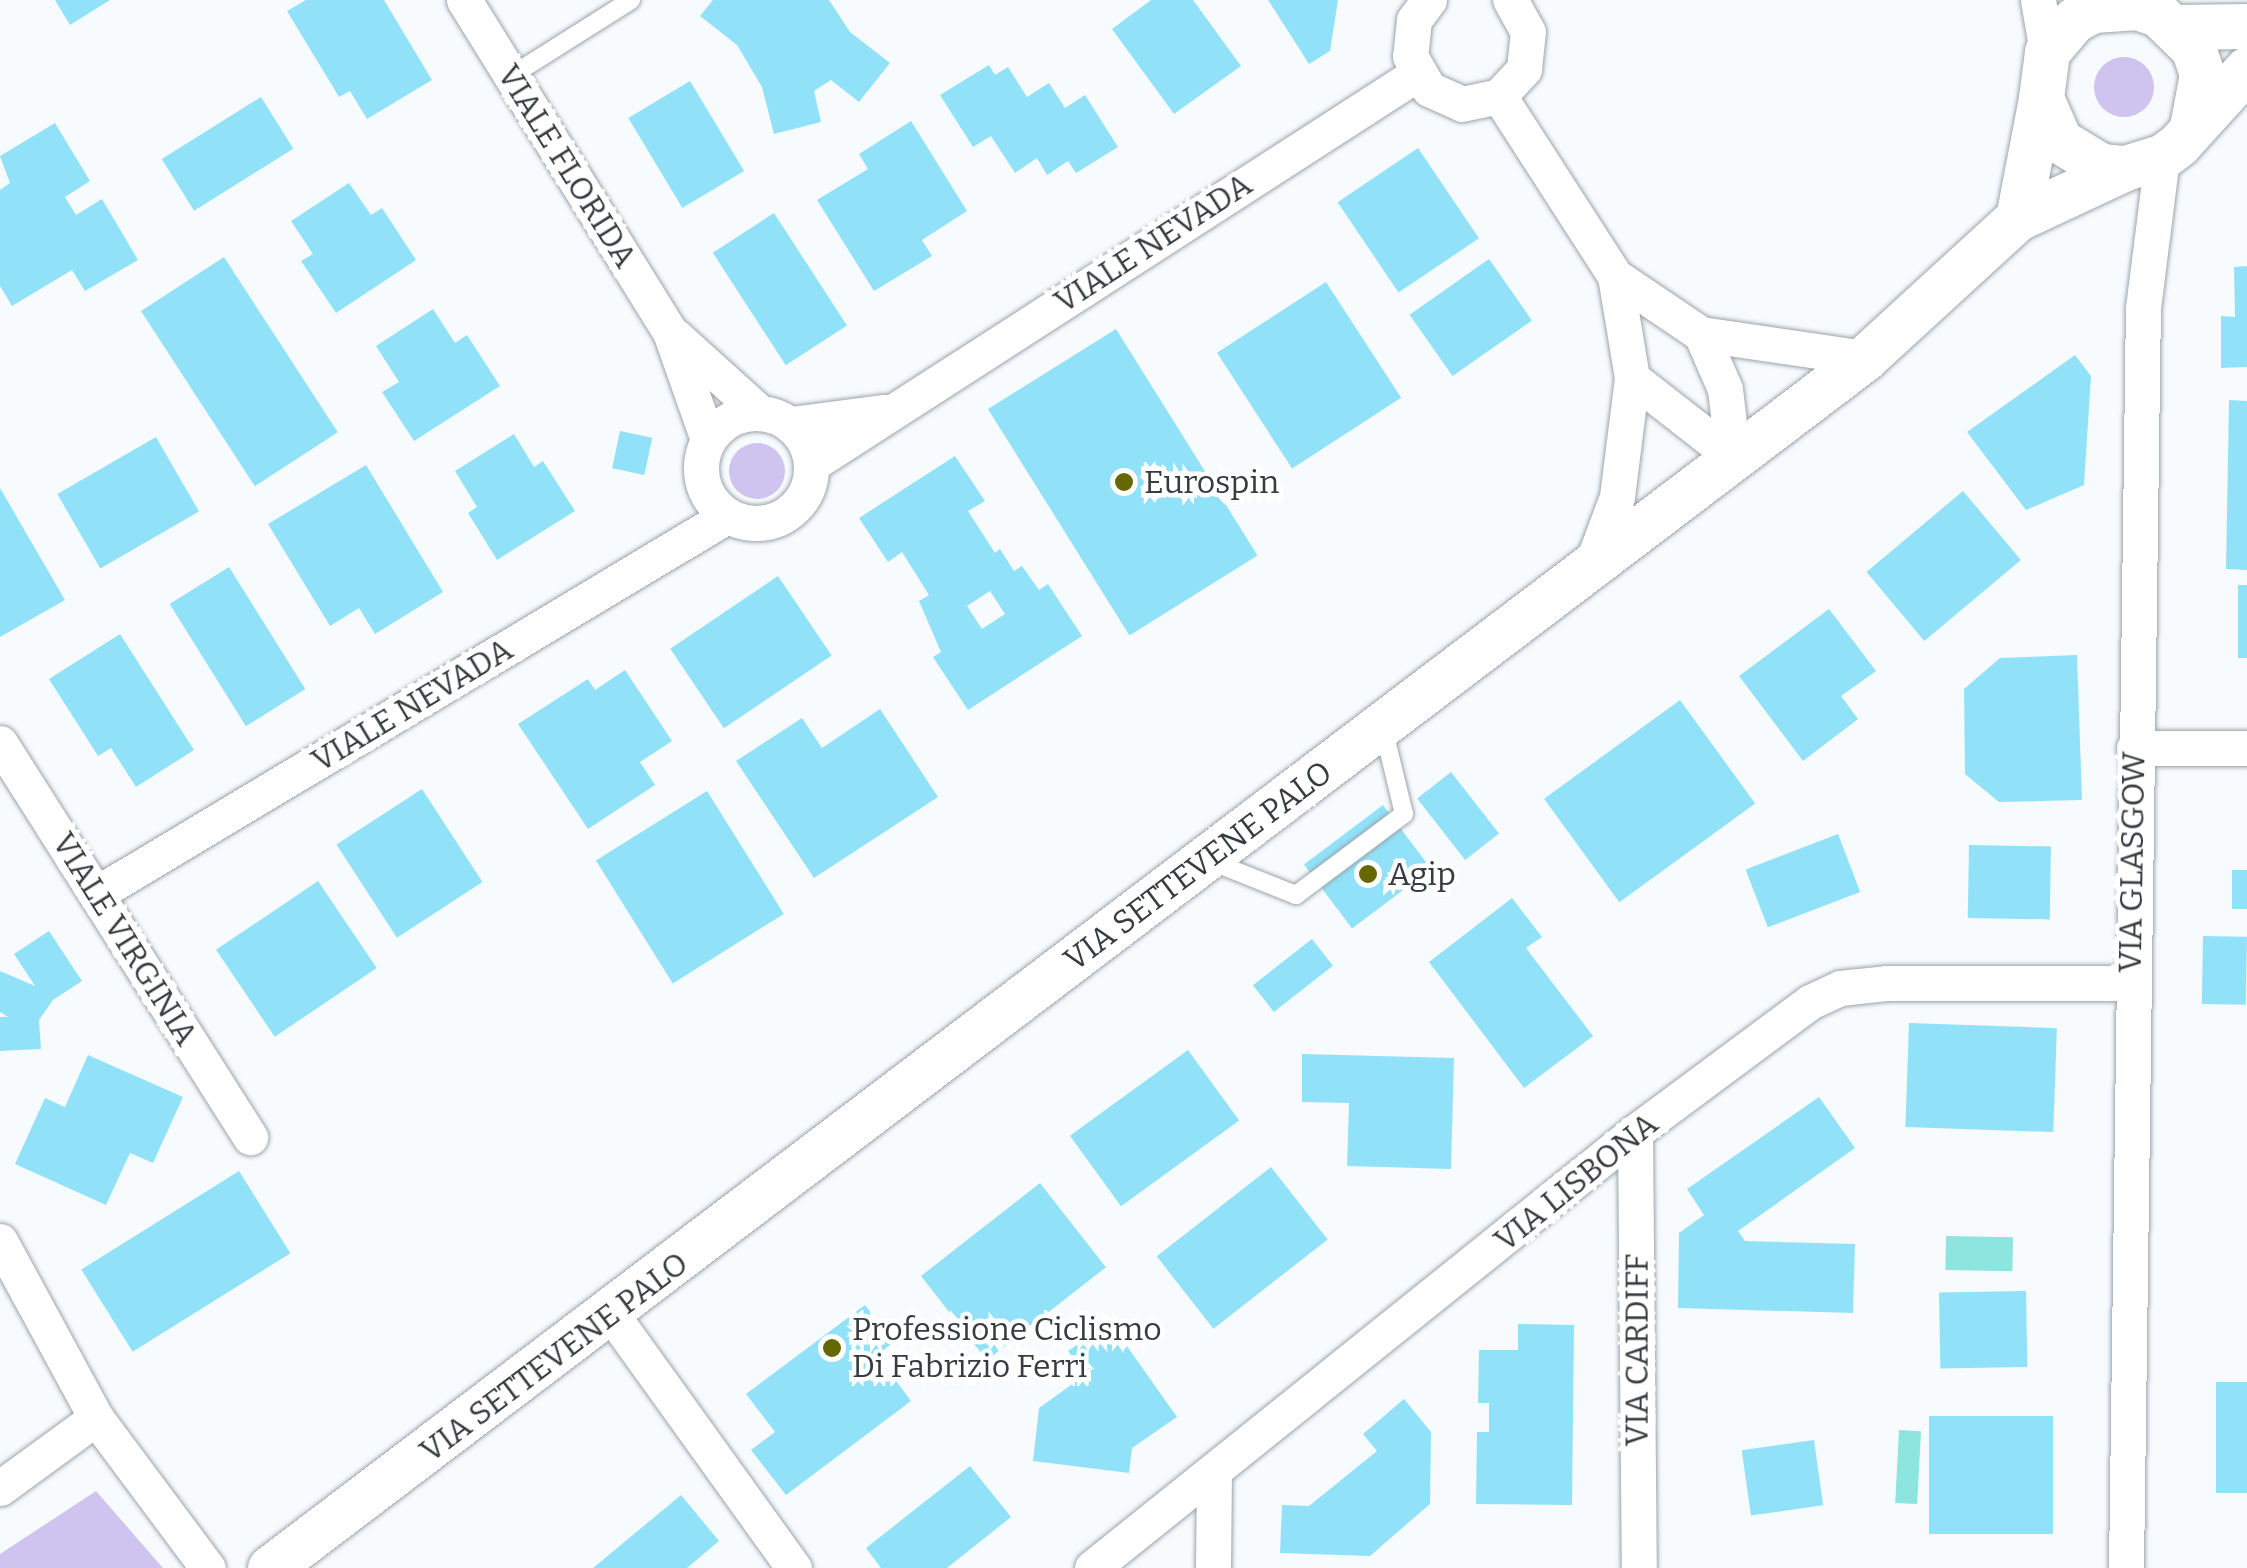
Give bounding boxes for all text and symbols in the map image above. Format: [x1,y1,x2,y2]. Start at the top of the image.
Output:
street label: VIALE FLORIDA [489,57,645,275]
street label: VIALE NEVADA [1047,165,1259,321]
place label: Eurospin [1144,463,1279,501]
marker: Eurospin [1113,471,1135,493]
street label: VIALE NEVADA [305,630,519,780]
street label: VIA GLASGOW [2111,751,2153,973]
street label: VIA SETTEVENE PALO [1057,753,1339,979]
street label: VIALE VIRGINIA [44,825,206,1053]
place label: Agip [1388,855,1456,893]
marker: Agip [1357,863,1379,885]
street label: VIA LISBONA [1487,1105,1665,1259]
street label: VIA SETTEVENE PALO [413,1244,695,1470]
street label: VIA CARDIFF [1618,1254,1656,1446]
place label: Professione Ciclismo Di Fabrizio Ferri [852,1311,1162,1386]
marker: Professione Ciclismo Di Fabrizio Ferri [821,1337,843,1359]

